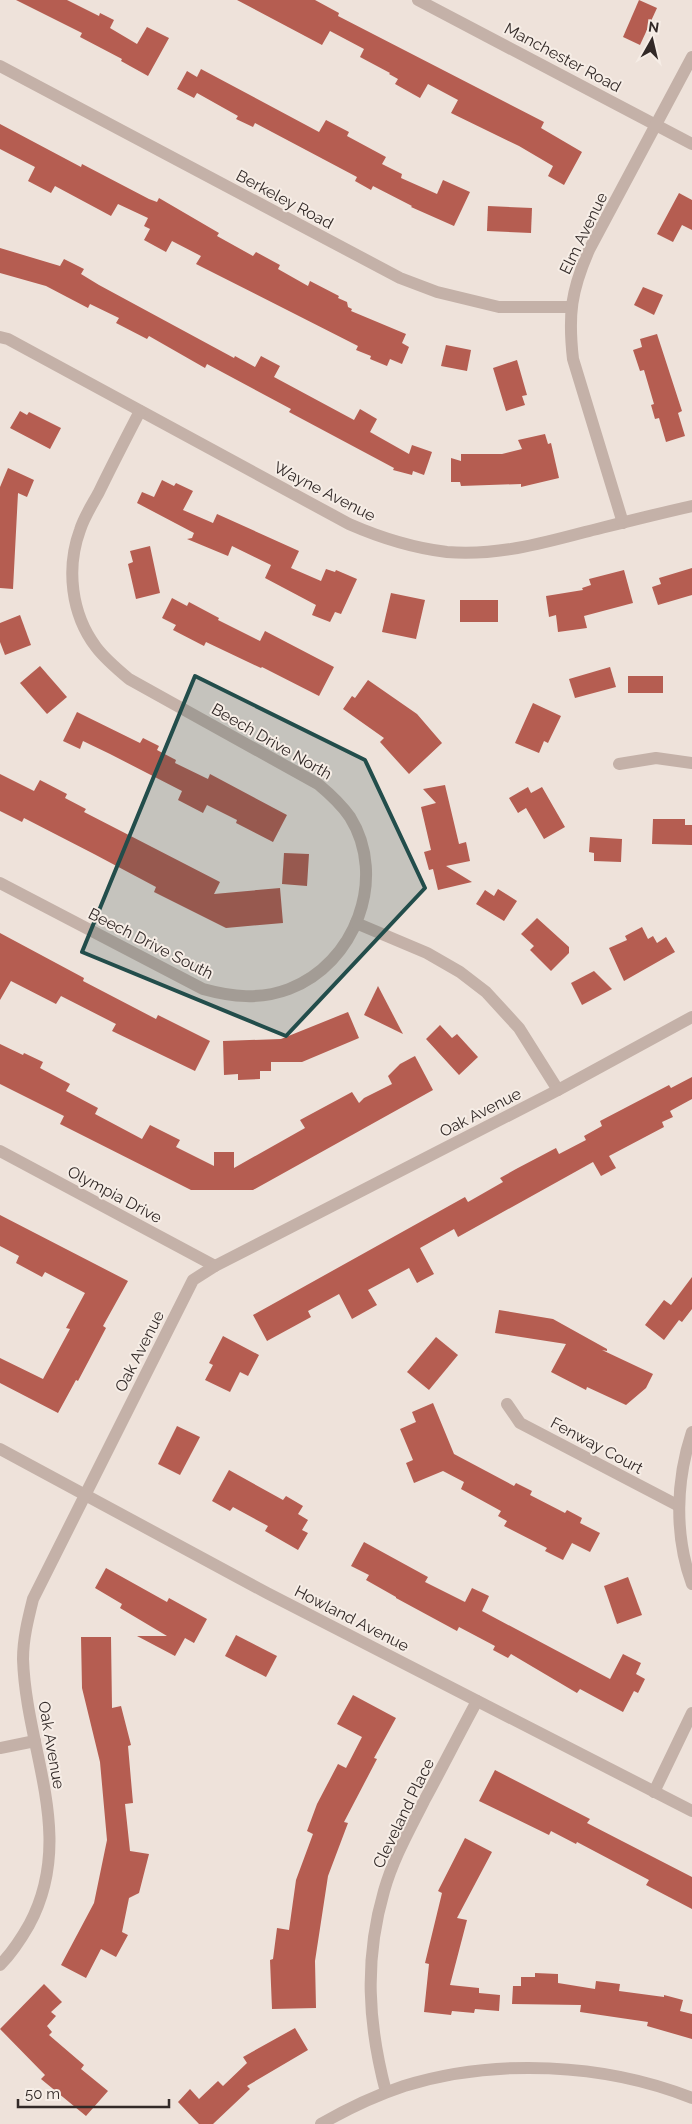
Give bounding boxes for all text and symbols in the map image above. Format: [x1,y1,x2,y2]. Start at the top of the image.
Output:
north arrow [627,15,677,65]
text: N [647,18,660,36]
street label: Manchester Road [501,19,624,96]
street label: Berkeley Road [233,166,337,233]
street label: Elm Avenue [556,189,611,277]
street label: Wayne Avenue [271,458,379,525]
street label: Beech Drive North [208,699,335,784]
street label: Beech Drive South [85,904,216,983]
street label: Oak Avenue [436,1084,524,1141]
street label: Olympia Drive [64,1162,165,1227]
street label: Oak Avenue [111,1307,168,1395]
street label: Fenway Court [547,1413,647,1478]
street label: Howland Avenue [291,1581,412,1656]
street label: Oak Avenue [34,1700,69,1791]
street label: Cleveland Place [369,1755,438,1871]
scale bar [18,2076,169,2108]
text: 50 m [25,2085,60,2103]

